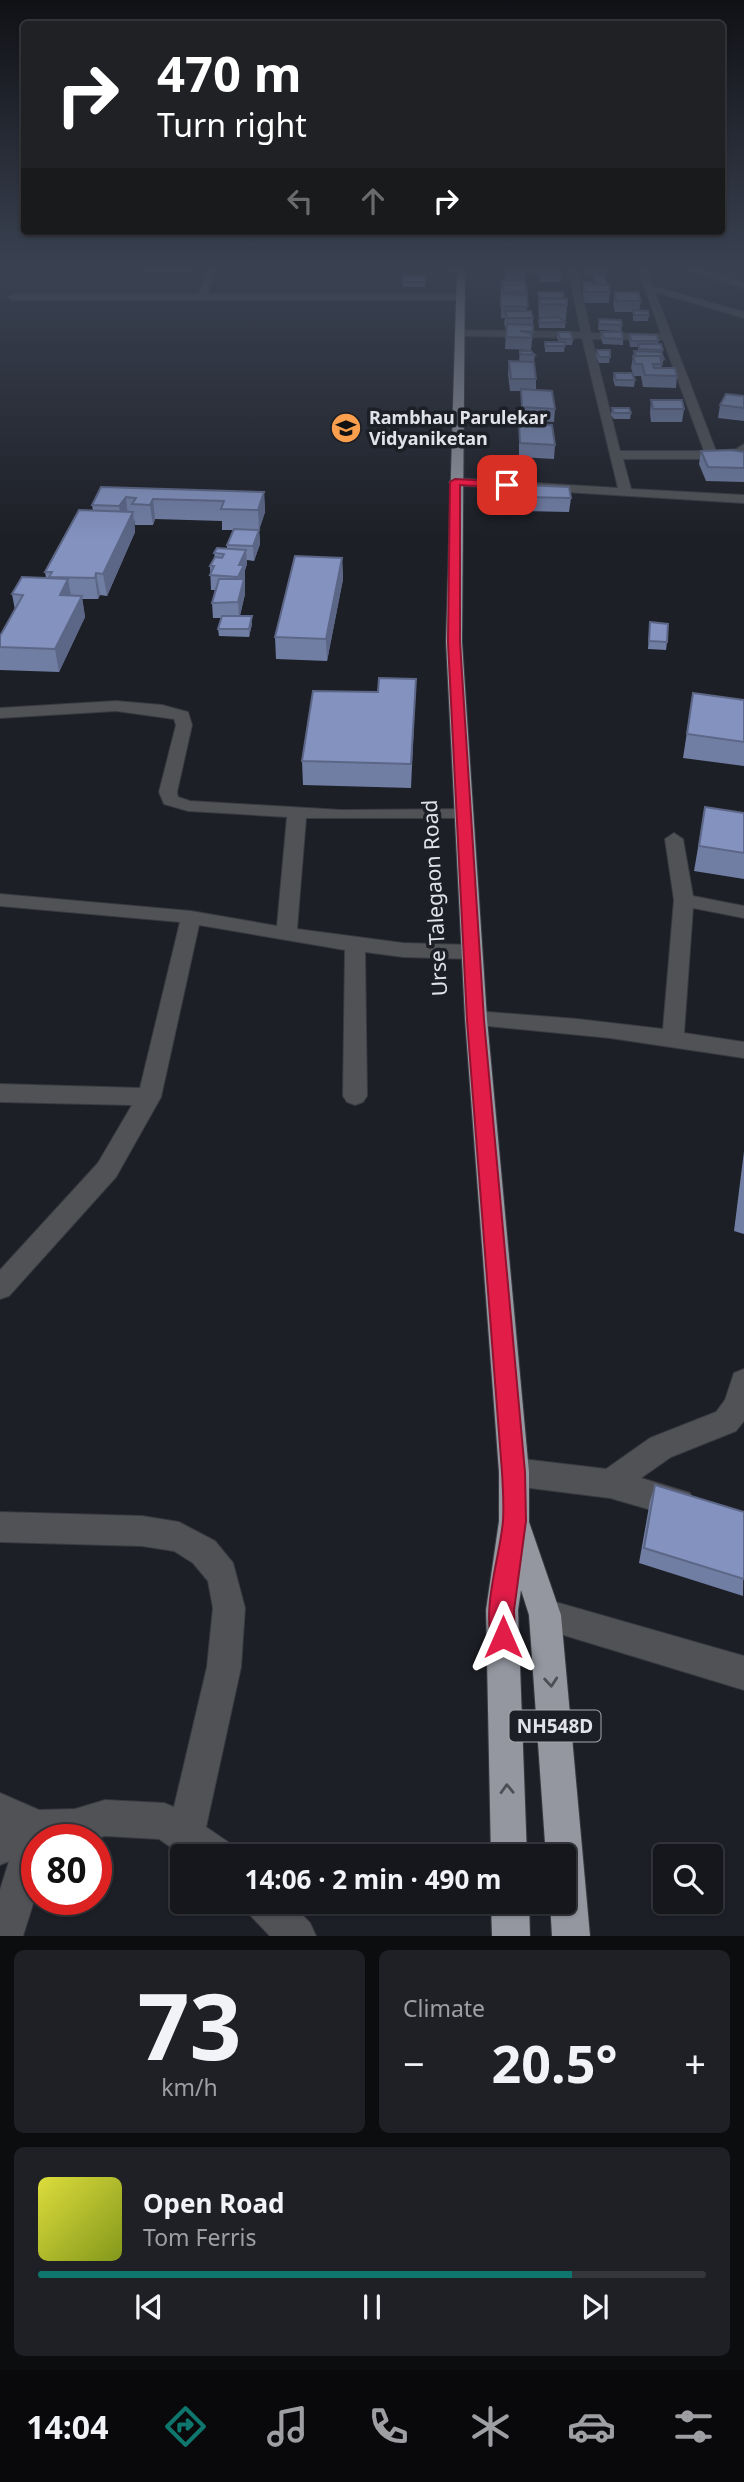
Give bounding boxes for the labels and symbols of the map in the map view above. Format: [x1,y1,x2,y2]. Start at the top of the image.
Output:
place label: Rambhau Parulekar Vidyaniketan [369,405,547,450]
school or university icon: Rambhau Parulekar Vidyaniketan [329,411,363,445]
pin [477,455,537,515]
street label: Urse Talegaon Road [415,799,453,997]
position arrow [466,1600,540,1674]
one-way arrow [543,1677,558,1688]
road number: NH548D [510,1710,600,1742]
one-way arrow [499,1783,515,1793]
speed limit sign: 80 [21,1824,112,1915]

